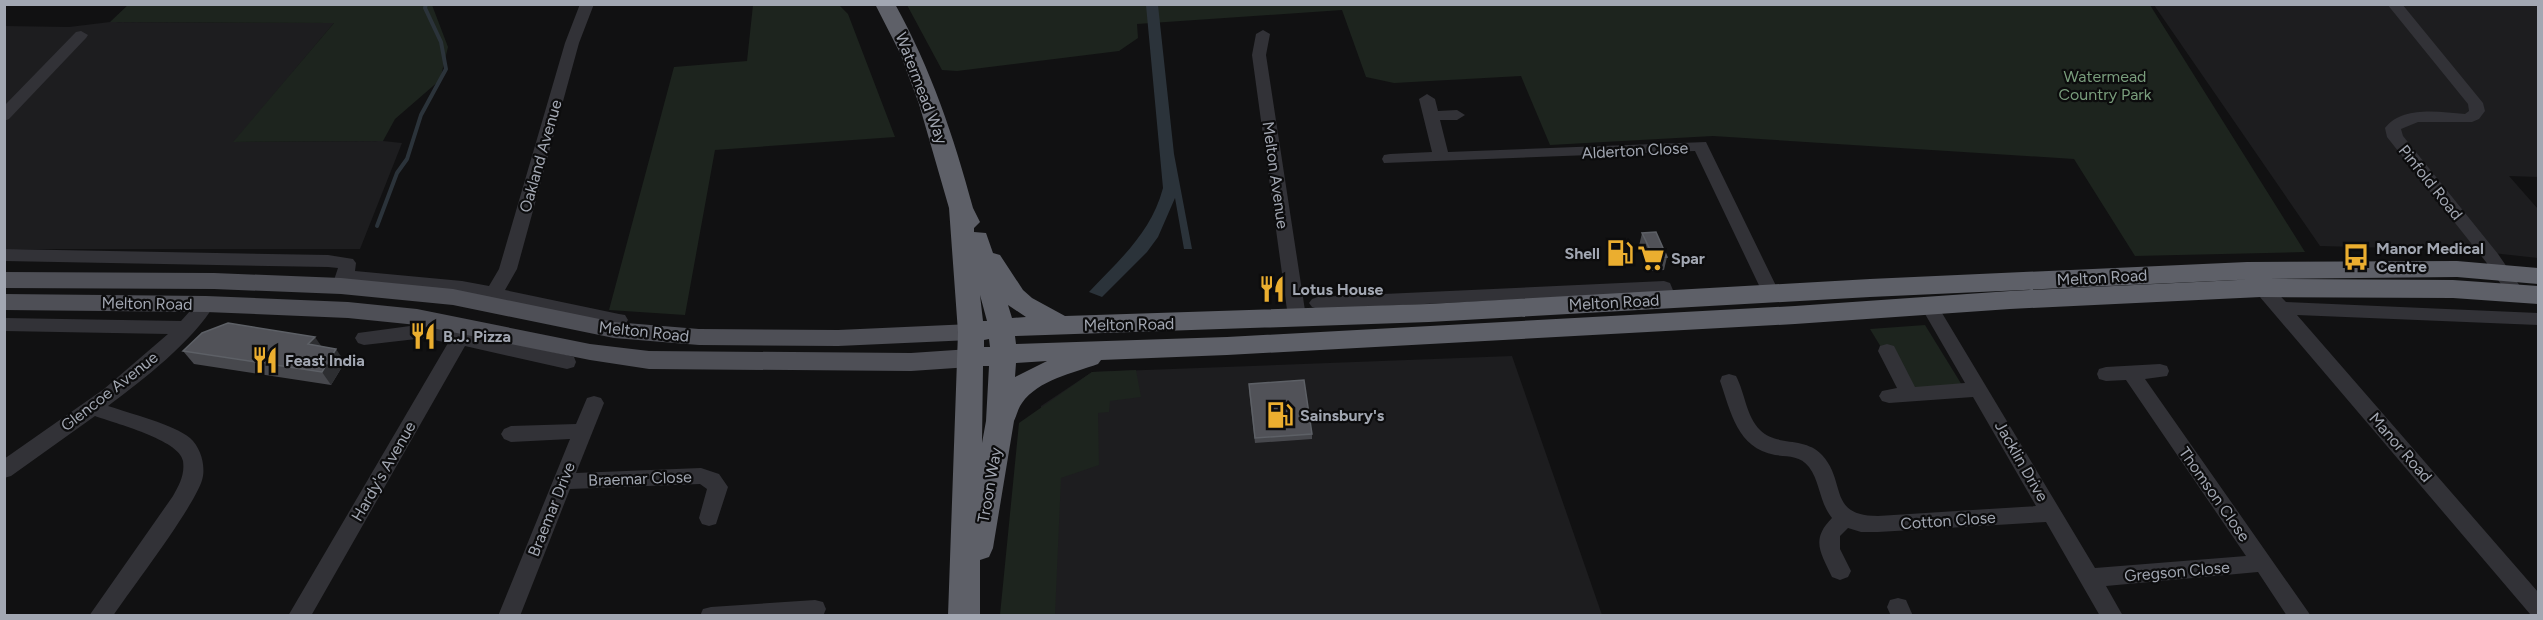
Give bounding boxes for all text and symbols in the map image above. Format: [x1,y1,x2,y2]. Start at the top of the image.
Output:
street label: Watermead Way [892,30,952,147]
park label: Watermead Country Park [2059,67,2152,104]
street label: Oakland Avenue [515,97,566,215]
street label: Melton Avenue [1259,120,1292,230]
street label: Alderton Close [1581,138,1689,163]
street label: Pinfold Road [2395,141,2467,224]
fuel station icon: Shell [1605,238,1635,268]
place label: Manor Medical Centre [2376,239,2484,276]
bus stop icon: Manor Medical Centre [2341,242,2371,272]
supermarket icon: Spar [1636,243,1666,273]
place label: Shell [1564,244,1600,263]
place label: Spar [1671,249,1705,268]
street label: Melton Road [2056,266,2148,289]
restaurant icon: Lotus House [1257,274,1287,304]
place label: Lotus House [1292,280,1384,299]
street label: Melton Road [1568,291,1660,314]
street label: Melton Road [101,293,193,314]
street label: Melton Road [1083,314,1175,335]
street label: Melton Road [598,317,690,346]
restaurant icon: B.J. Pizza [408,321,438,351]
place label: B.J. Pizza [443,327,511,346]
restaurant icon: Feast India [250,345,280,375]
street label: Glencoe Avenue [57,347,162,435]
place label: Feast India [285,351,365,370]
fuel station icon: Sainsbury's [1265,400,1295,430]
place label: Sainsbury's [1300,406,1385,425]
street label: Manor Road [2365,409,2436,486]
street label: Hardy's Avenue [347,418,420,525]
street label: Jacklin Drive [1991,418,2052,505]
street label: Thomson Close [2175,443,2254,545]
street label: Troon Way [974,445,1006,524]
street label: Braemar Drive [524,459,579,559]
street label: Braemar Close [588,467,692,490]
street label: Cotton Close [1900,508,1997,533]
street label: Gregson Close [2123,557,2231,586]

